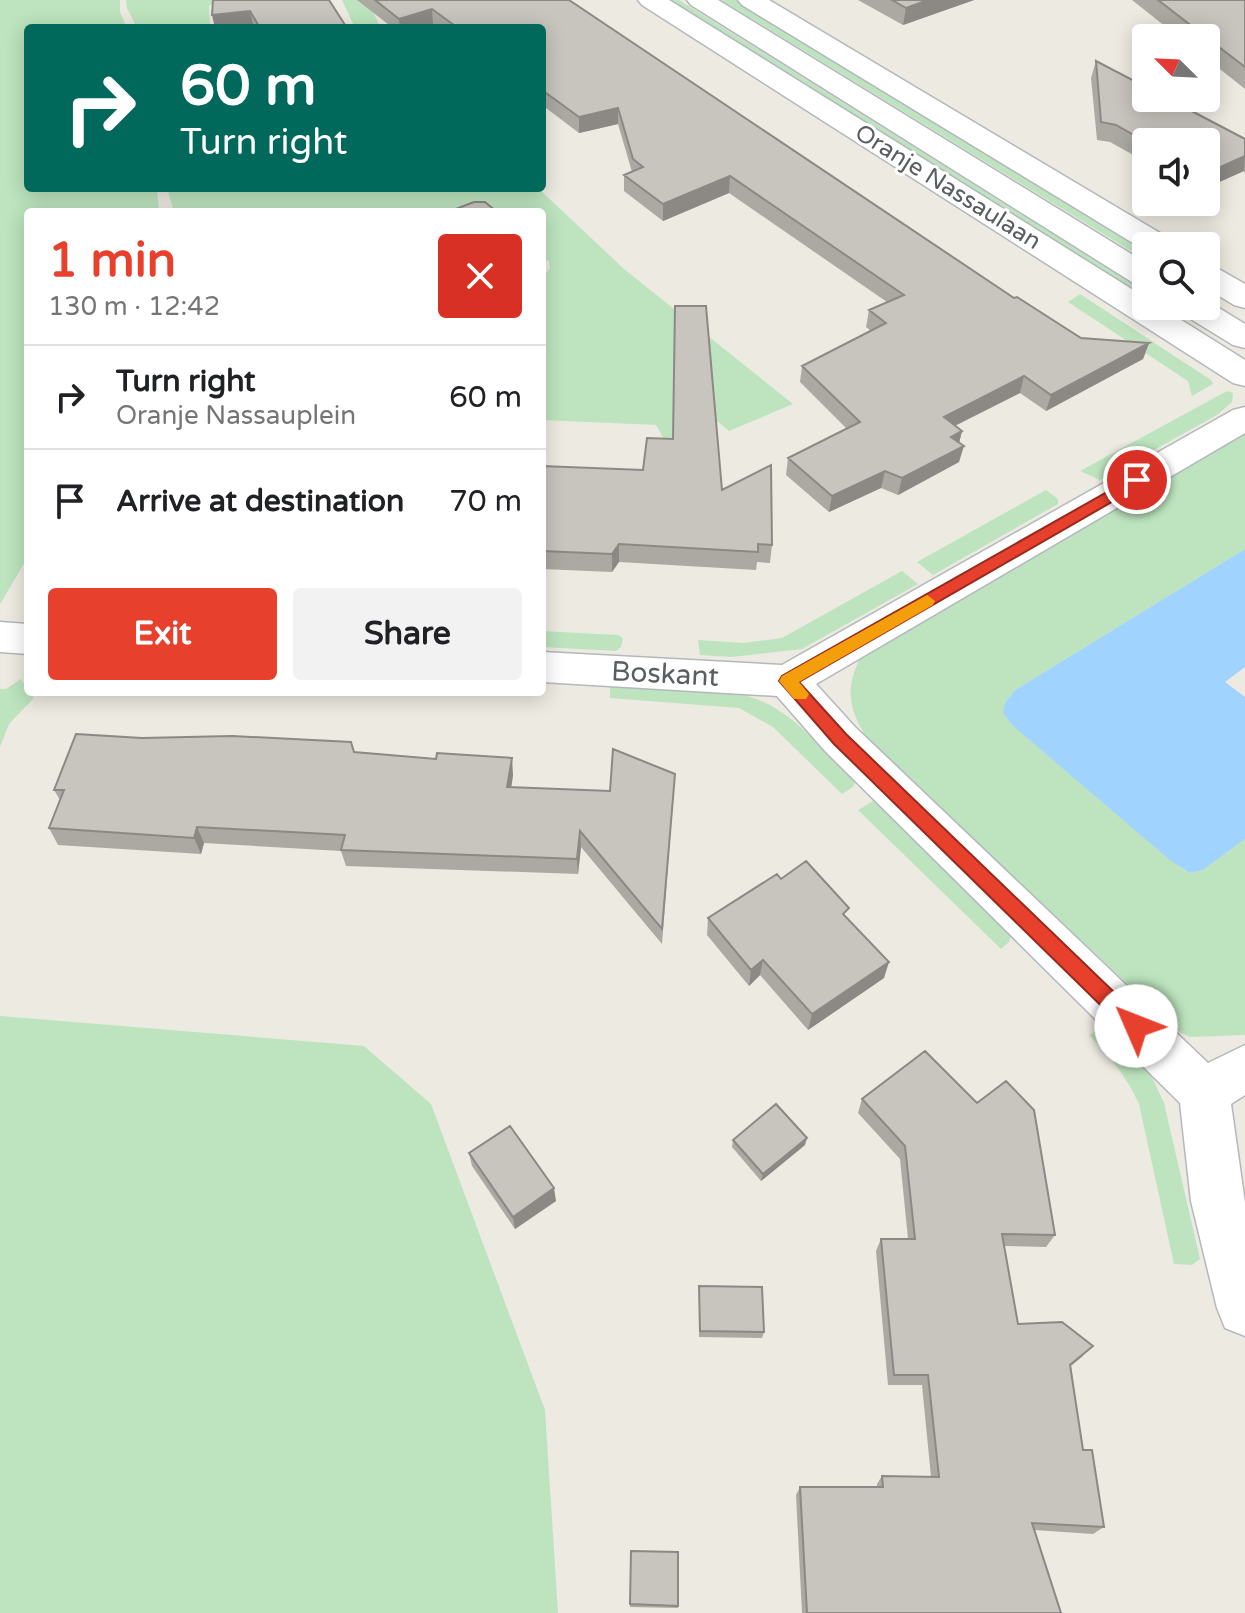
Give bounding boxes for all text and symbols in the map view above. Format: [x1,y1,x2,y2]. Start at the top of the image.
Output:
north arrow [1132,24,1220,112]
map controls [1132,24,1220,320]
text: 60 m [180,53,316,120]
icon: right [48,56,152,160]
street label: Oranje Nassaulaan [850,118,1046,256]
text: Turn right [180,121,347,164]
button: sound [1132,128,1220,216]
text: 1 min [48,232,176,290]
button: search [1132,232,1220,320]
button: close [438,234,522,318]
text: 130 m · 12:42 [48,291,220,322]
text: Turn right [116,363,256,400]
icon: right [48,375,92,419]
text: 60 m [449,379,522,416]
text: Oranje Nassauplein [116,400,356,431]
pin [1103,446,1171,514]
icon: arrive [1115,458,1159,502]
icon: arrive [48,479,92,523]
text: Arrive at destination [116,483,404,520]
text: 70 m [449,483,522,520]
button: Exit [48,588,277,680]
button: Share [293,588,522,680]
street label: Boskant [610,654,720,694]
position arrow [1094,984,1178,1068]

